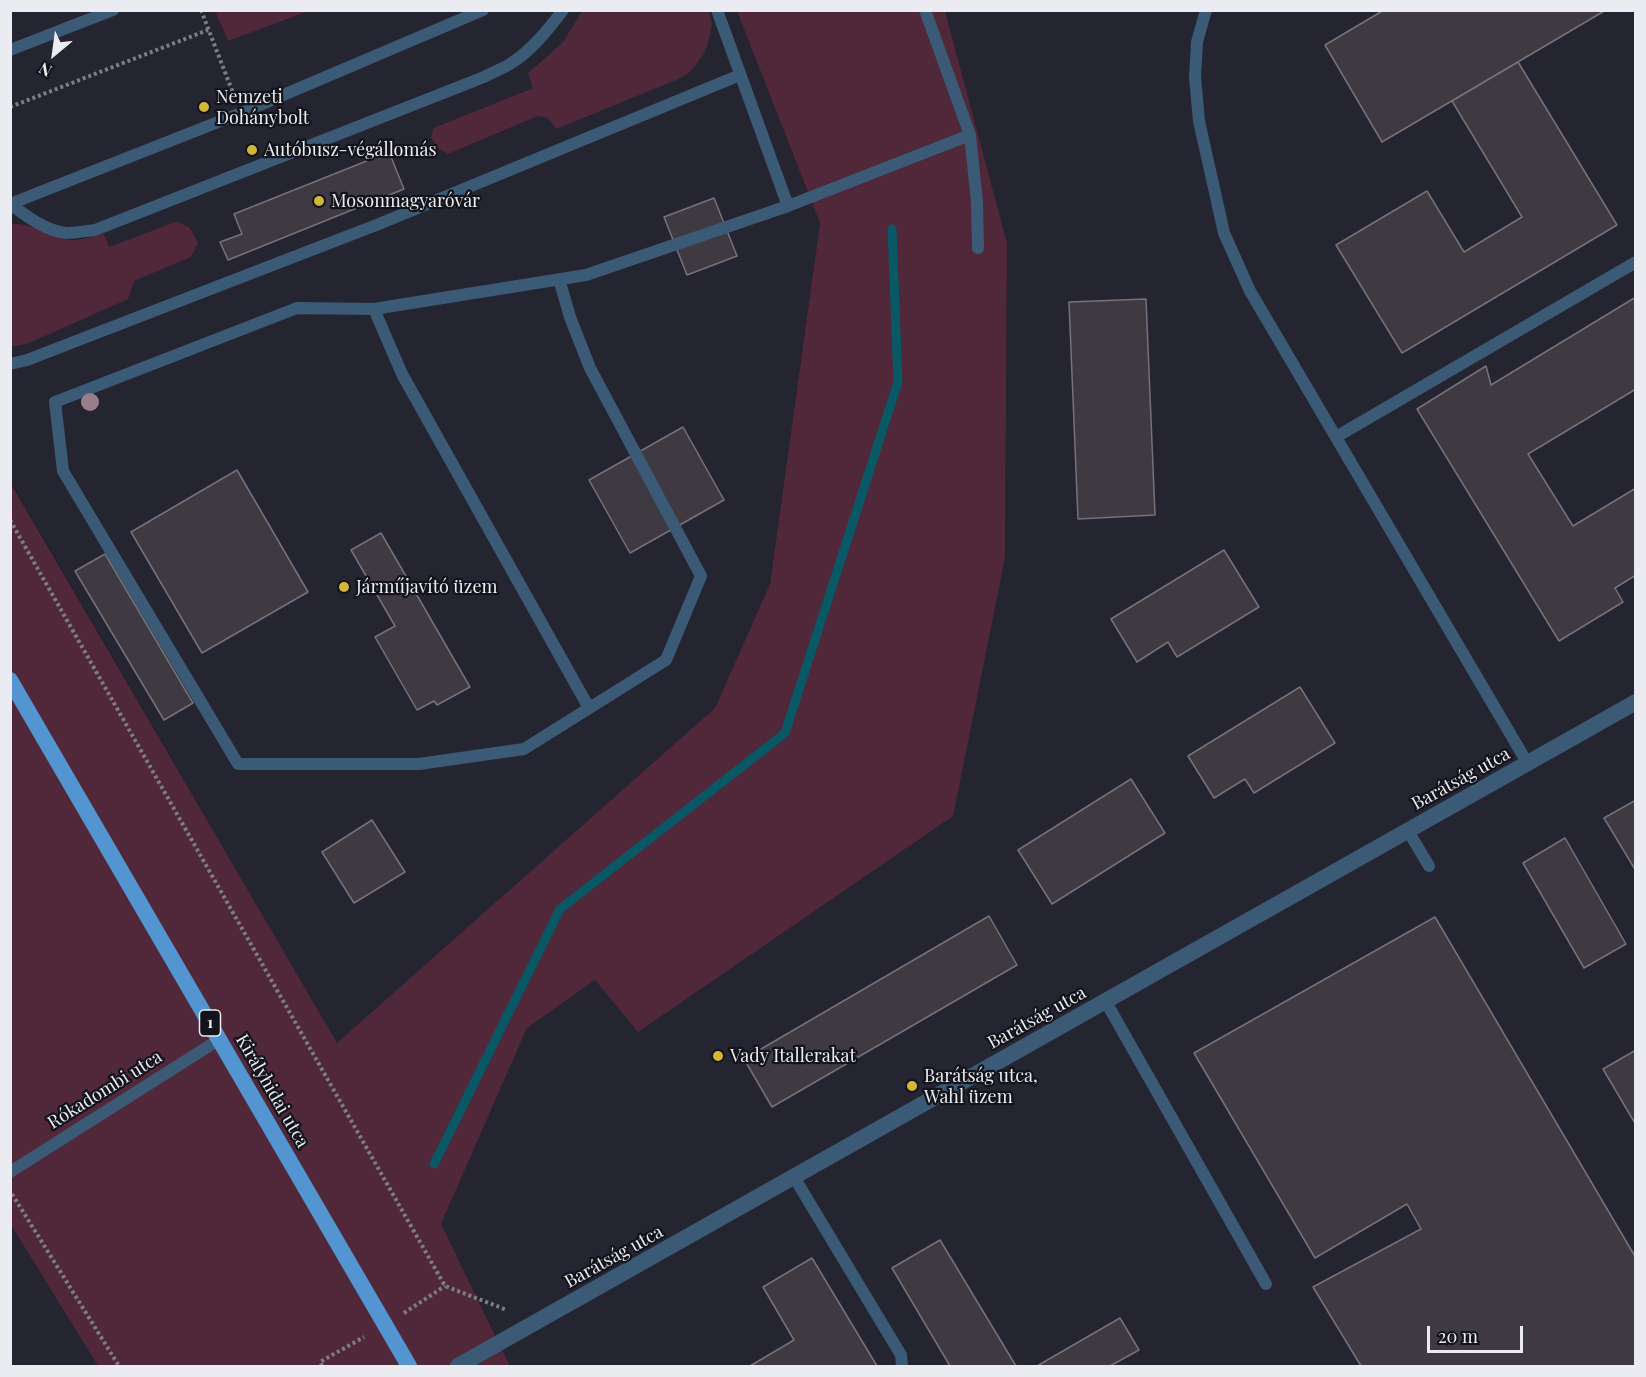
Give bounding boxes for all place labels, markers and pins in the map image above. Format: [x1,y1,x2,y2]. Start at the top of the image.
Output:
place label: Nemzeti Dohánybolt [216,86,309,128]
marker: Nemzeti Dohánybolt [197,100,211,114]
place label: Autóbusz-végállomás [264,139,436,161]
marker: Autóbusz-végállomás [245,143,259,157]
place label: Mosonmagyaróvár [331,190,480,212]
marker: Mosonmagyaróvár [312,194,326,208]
place label: Járműjavító üzem [356,576,497,598]
marker: Járműjavító üzem [337,580,351,594]
place label: Vady Itallerakat [730,1045,856,1067]
marker: Vady Itallerakat [711,1049,725,1063]
place label: Barátság utca, Wahl üzem [924,1065,1038,1108]
marker: Barátság utca, Wahl üzem [905,1079,919,1093]

